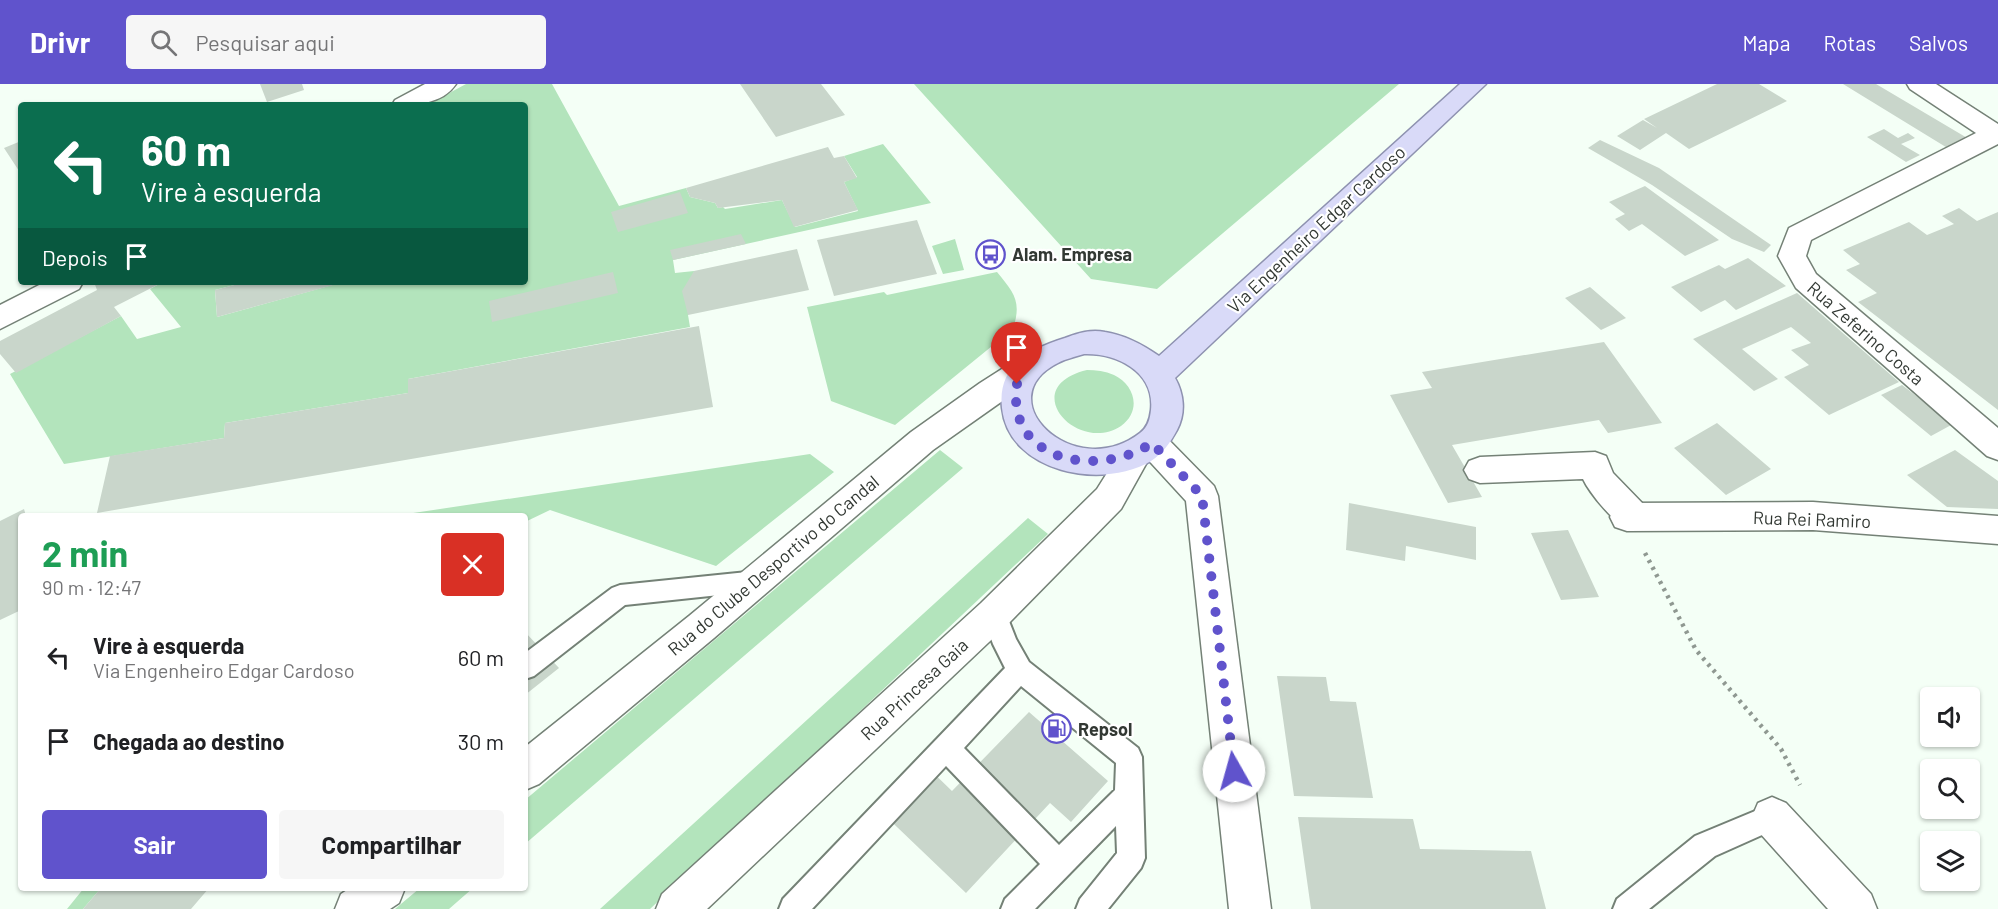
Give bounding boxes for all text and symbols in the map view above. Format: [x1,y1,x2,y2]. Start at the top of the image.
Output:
search box [126,15,546,69]
text: Drivr [30,25,90,59]
icon: search [147,26,180,59]
text: Pesquisar aqui [195,29,335,55]
text: Mapa [1742,30,1790,55]
text: Rotas [1823,30,1876,55]
text: Salvos [1909,30,1968,55]
text: 60 m [141,124,231,174]
icon: left [42,126,120,204]
street label: Via Engenheiro Edgar Cardoso [1222,141,1410,317]
text: Vire à esquerda [141,175,322,207]
bus stop icon: Alam. Empresa [975,238,1007,270]
icon: arrive [120,240,153,273]
place label: Alam. Empresa [1012,243,1132,265]
text: Depois [42,244,108,270]
street label: Rua Zeferino Costa [1803,276,1929,390]
pin [991,322,1042,384]
icon: arrive [1000,331,1033,364]
street label: Rua do Clube Desportivo do Candal [663,470,883,660]
street label: Rua Rei Ramiro [1753,506,1871,532]
text: 2 min [42,531,128,574]
button: close [441,533,504,596]
text: 90 m · 12:47 [42,575,141,599]
text: Vire à esquerda [93,632,244,658]
street label: Rua Princesa Gaia [856,634,972,744]
icon: left [42,641,75,674]
text: 60 m [458,644,504,670]
text: Via Engenheiro Edgar Cardoso [93,658,355,682]
map controls [1920,687,1980,891]
button: sound [1920,687,1980,747]
fuel station icon: Repsol [1041,713,1073,745]
place label: Repsol [1078,718,1132,740]
icon: arrive [42,725,75,758]
text: Chegada ao destino [93,728,284,754]
text: 30 m [458,728,504,754]
position arrow [1202,739,1266,803]
button: search [1920,759,1980,819]
button: Sair [42,810,267,879]
button: Compartilhar [279,810,504,879]
button: layers [1920,831,1980,891]

